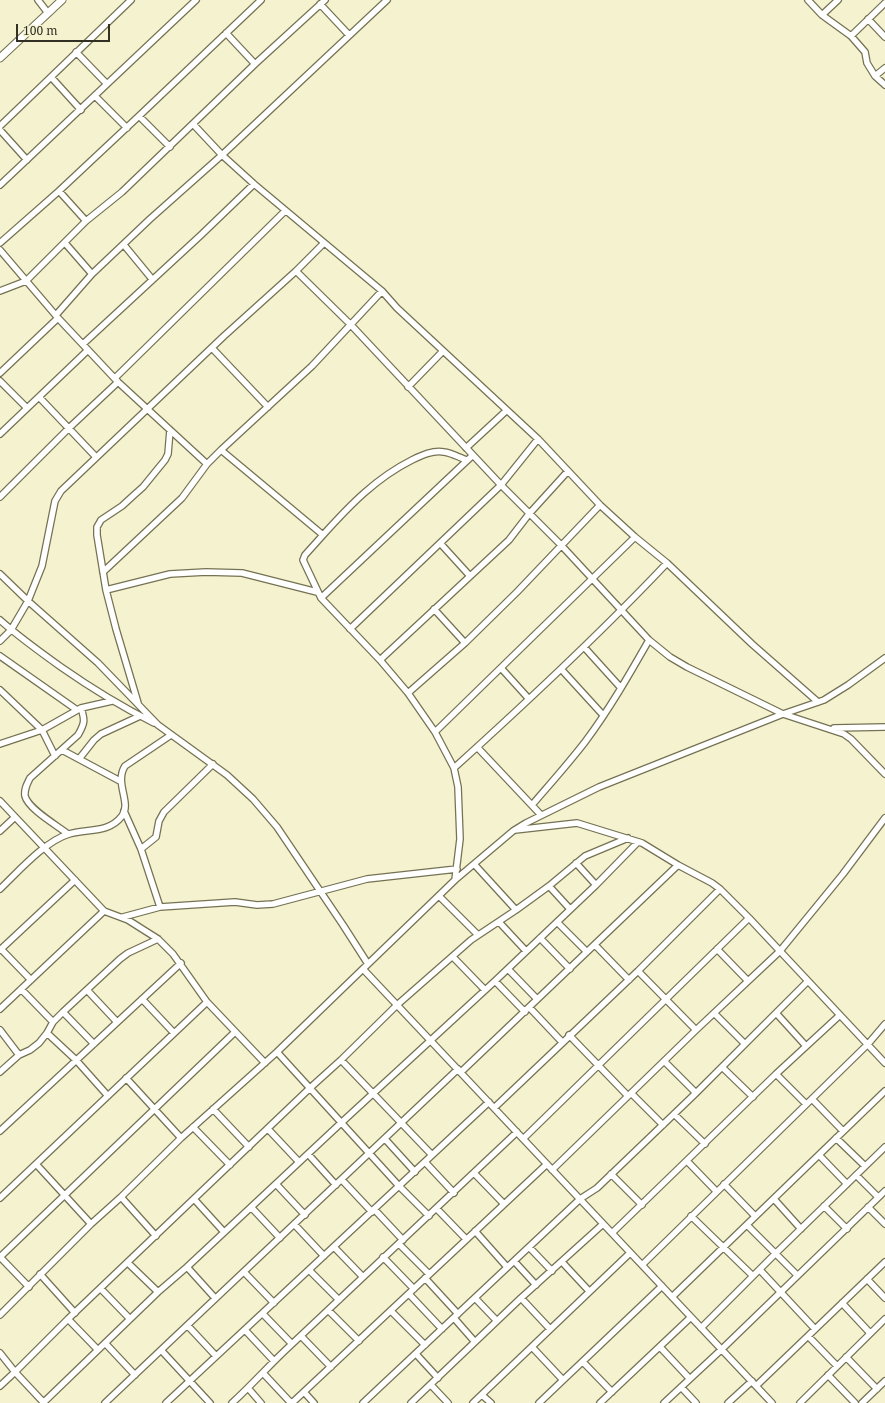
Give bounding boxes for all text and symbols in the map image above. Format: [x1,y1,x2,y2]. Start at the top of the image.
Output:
scale bar [18,16,112,42]
text: 100 m [23,22,58,39]

